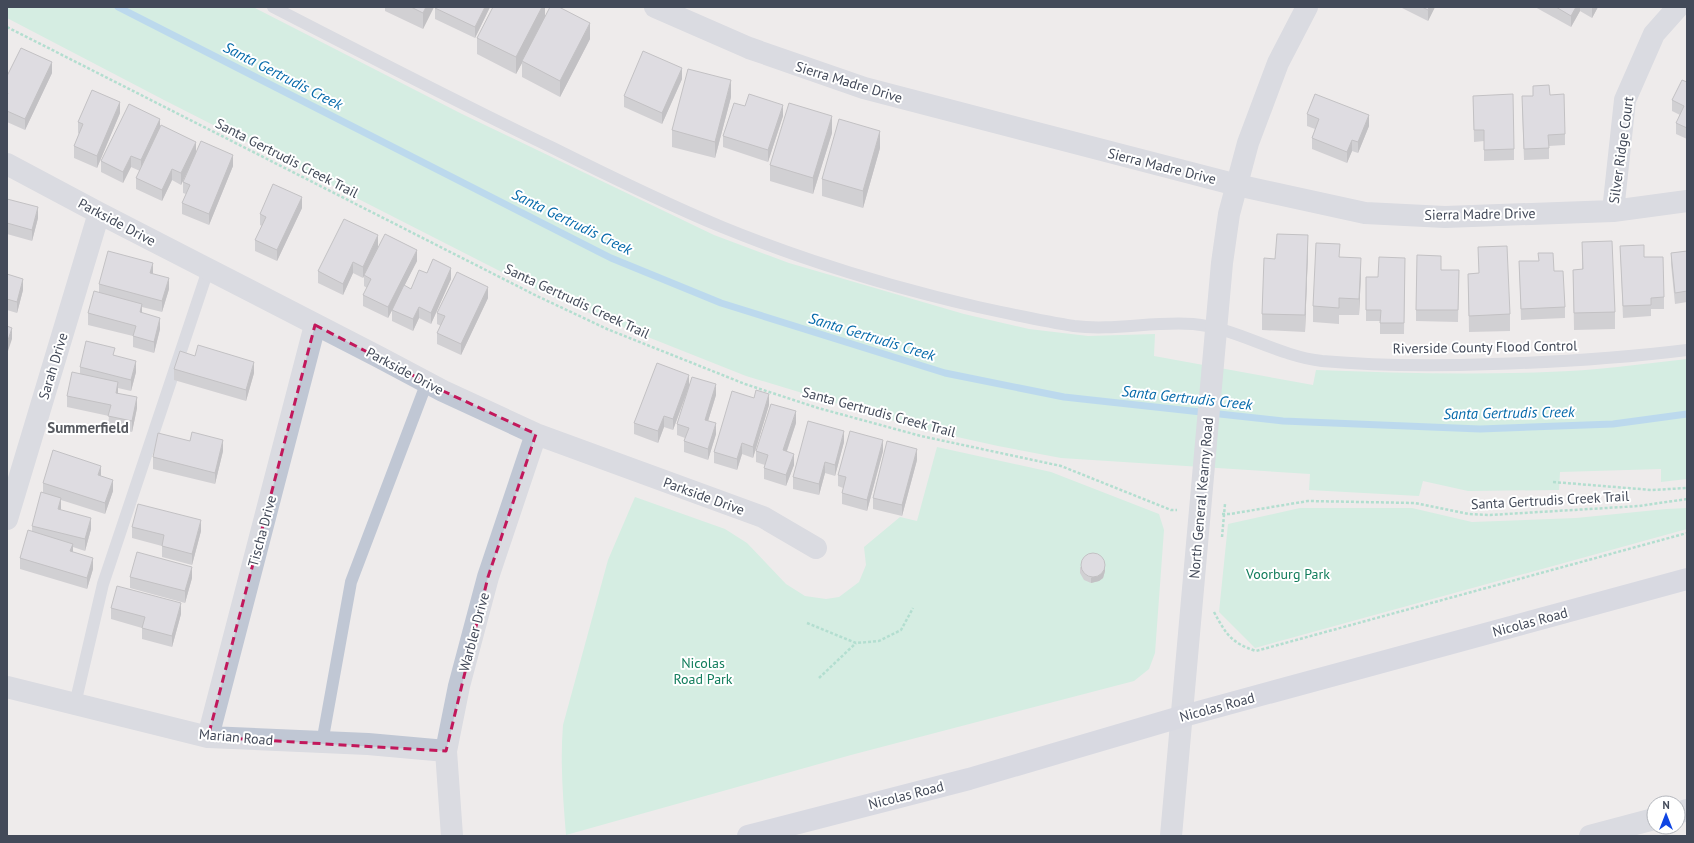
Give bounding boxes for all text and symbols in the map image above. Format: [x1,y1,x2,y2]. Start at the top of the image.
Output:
water label: Santa Gertrudis Creek [220,37,347,114]
street label: Sierra Madre Drive [793,57,905,107]
street label: Silver Ridge Court [1605,95,1637,205]
street label: Santa Gertrudis Creek Trail [212,114,362,202]
street label: Sierra Madre Drive [1106,144,1218,188]
water label: Santa Gertrudis Creek [509,184,637,259]
street label: Parkside Drive [75,194,159,250]
street label: Sierra Madre Drive [1424,204,1536,224]
street label: Santa Gertrudis Creek Trail [501,259,653,343]
water label: Santa Gertrudis Creek [807,308,939,365]
street label: Sarah Drive [34,330,72,402]
street label: Riverside County Flood Control [1393,336,1577,358]
street label: Parkside Drive [363,343,447,399]
water label: Santa Gertrudis Creek [1121,381,1255,414]
street label: Santa Gertrudis Creek Trail [800,383,958,441]
water label: Santa Gertrudis Creek [1443,402,1576,423]
street label: North General Kearny Road [1185,417,1217,579]
district label: Summerfield [47,418,129,437]
street label: Parkside Drive [661,473,747,519]
street label: Santa Gertrudis Creek Trail [1470,487,1630,513]
street label: Tischa Drive [244,493,280,569]
park label: Voorburg Park [1245,565,1330,583]
street label: Warbler Drive [455,590,493,674]
street label: Nicolas Road [1490,603,1570,641]
park label: Nicolas Road Park [673,654,733,688]
street label: Nicolas Road [1177,688,1257,726]
street label: Marian Road [198,725,274,749]
street label: Nicolas Road [866,777,946,813]
north arrow [1646,795,1686,835]
text: N [1662,798,1670,812]

